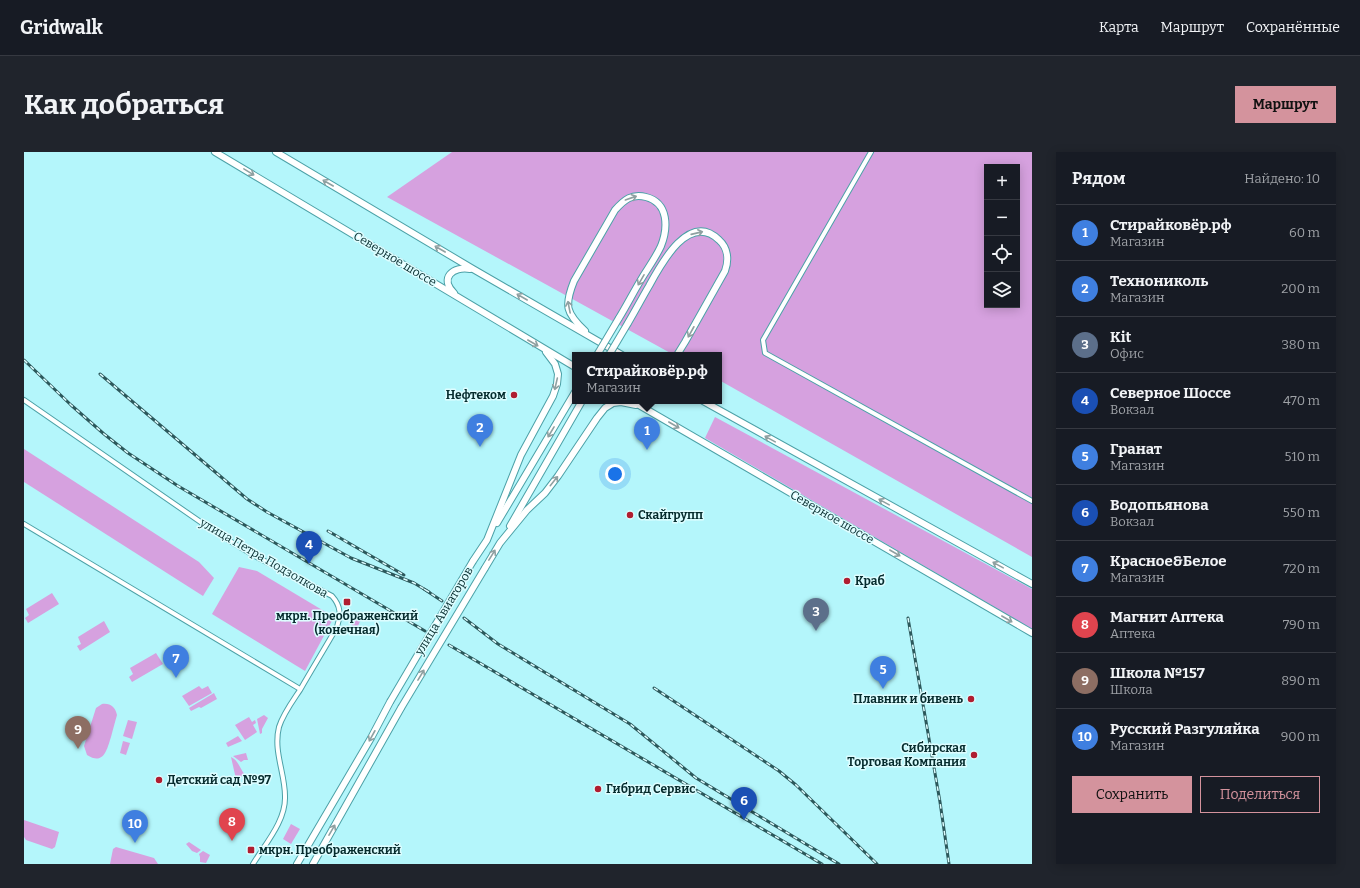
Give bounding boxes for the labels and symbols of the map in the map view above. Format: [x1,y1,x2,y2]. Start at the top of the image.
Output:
one-way arrow [243,168,255,176]
one-way arrow [322,178,334,186]
one-way arrow [624,194,637,201]
one-way arrow [690,228,703,236]
street label: Северное шоссе [351,229,439,289]
one-way arrow [434,244,446,252]
one-way arrow [636,274,644,286]
one-way arrow [516,293,528,301]
one-way arrow [565,301,573,314]
one-way arrow [686,326,694,338]
one-way arrow [527,339,539,347]
one-way arrow [552,377,559,390]
place label: Нефтеком [446,388,506,402]
marker: Нефтеком [509,390,519,400]
pin: 2 [467,414,493,447]
pin: 1 [634,417,660,450]
one-way arrow [668,422,680,430]
one-way arrow [547,426,555,438]
one-way arrow [764,435,776,443]
your location [605,464,625,484]
one-way arrow [550,476,558,487]
street label: Северное шоссе [788,487,876,547]
one-way arrow [878,498,890,506]
place label: Скайгрупп [638,508,703,522]
marker: Скайгрупп [625,510,635,520]
street label: улица Петра Подзолкова [197,515,331,601]
pin: 4 [296,531,322,564]
one-way arrow [488,550,497,561]
one-way arrow [889,550,901,558]
one-way arrow [992,560,1004,568]
street label: улица Авиаторов [412,564,476,658]
place label: Краб [855,574,885,588]
marker: Краб [842,576,852,586]
marker: мкрн. Преображенский (конечная) [342,597,352,607]
pin: 3 [803,598,829,631]
place label: мкрн. Преображенский (конечная) [276,609,418,637]
one-way arrow [1001,615,1012,623]
pin: 7 [163,645,189,678]
pin: 5 [870,656,896,689]
one-way arrow [418,669,426,681]
place label: Плавник и бивень [853,692,964,706]
marker: Плавник и бивень [966,694,976,704]
pin: 9 [65,716,91,749]
one-way arrow [368,730,375,742]
place label: Сибирская Торговая Компания [847,741,966,769]
marker: Сибирская Торговая Компания [969,750,979,760]
place label: Детский сад №97 [167,773,272,787]
marker: Детский сад №97 [154,775,164,785]
place label: Гибрид Сервис [606,782,695,796]
marker: Гибрид Сервис [593,784,603,794]
pin: 6 [731,787,757,820]
pin: 8 [219,808,245,841]
pin: 10 [122,810,148,843]
one-way arrow [329,824,337,836]
place label: мкрн. Преображенский [259,843,401,857]
marker: мкрн. Преображенский [246,845,256,855]

